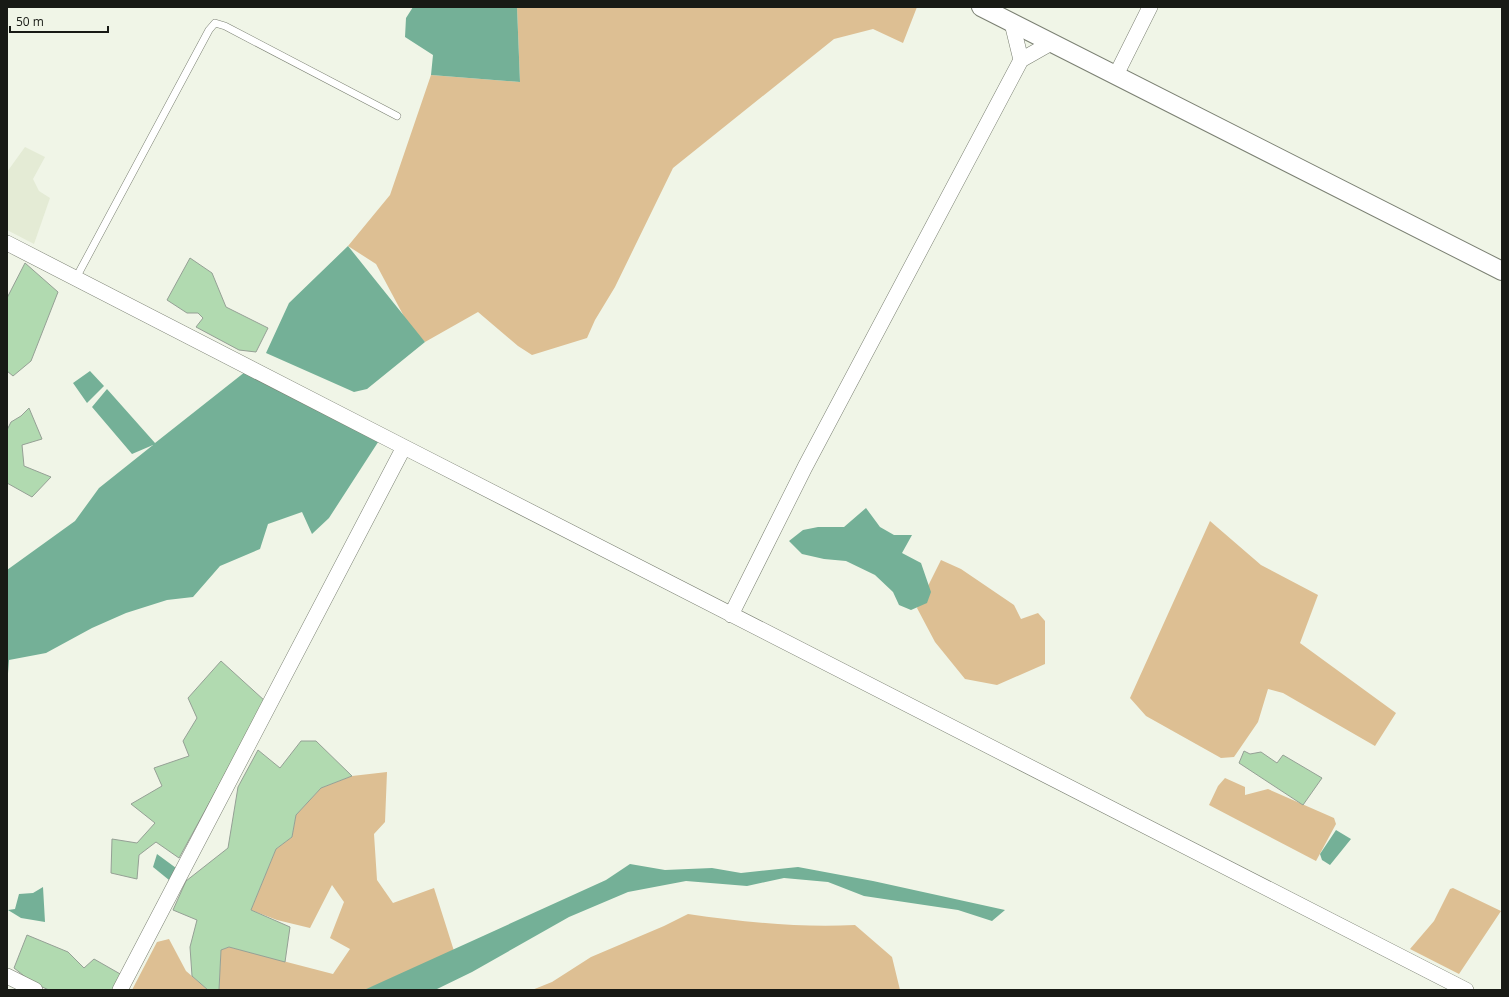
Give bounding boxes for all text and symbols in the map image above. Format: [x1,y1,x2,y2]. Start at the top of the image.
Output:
scale bar [10,8,108,34]
text: 50 m [16,13,44,30]

